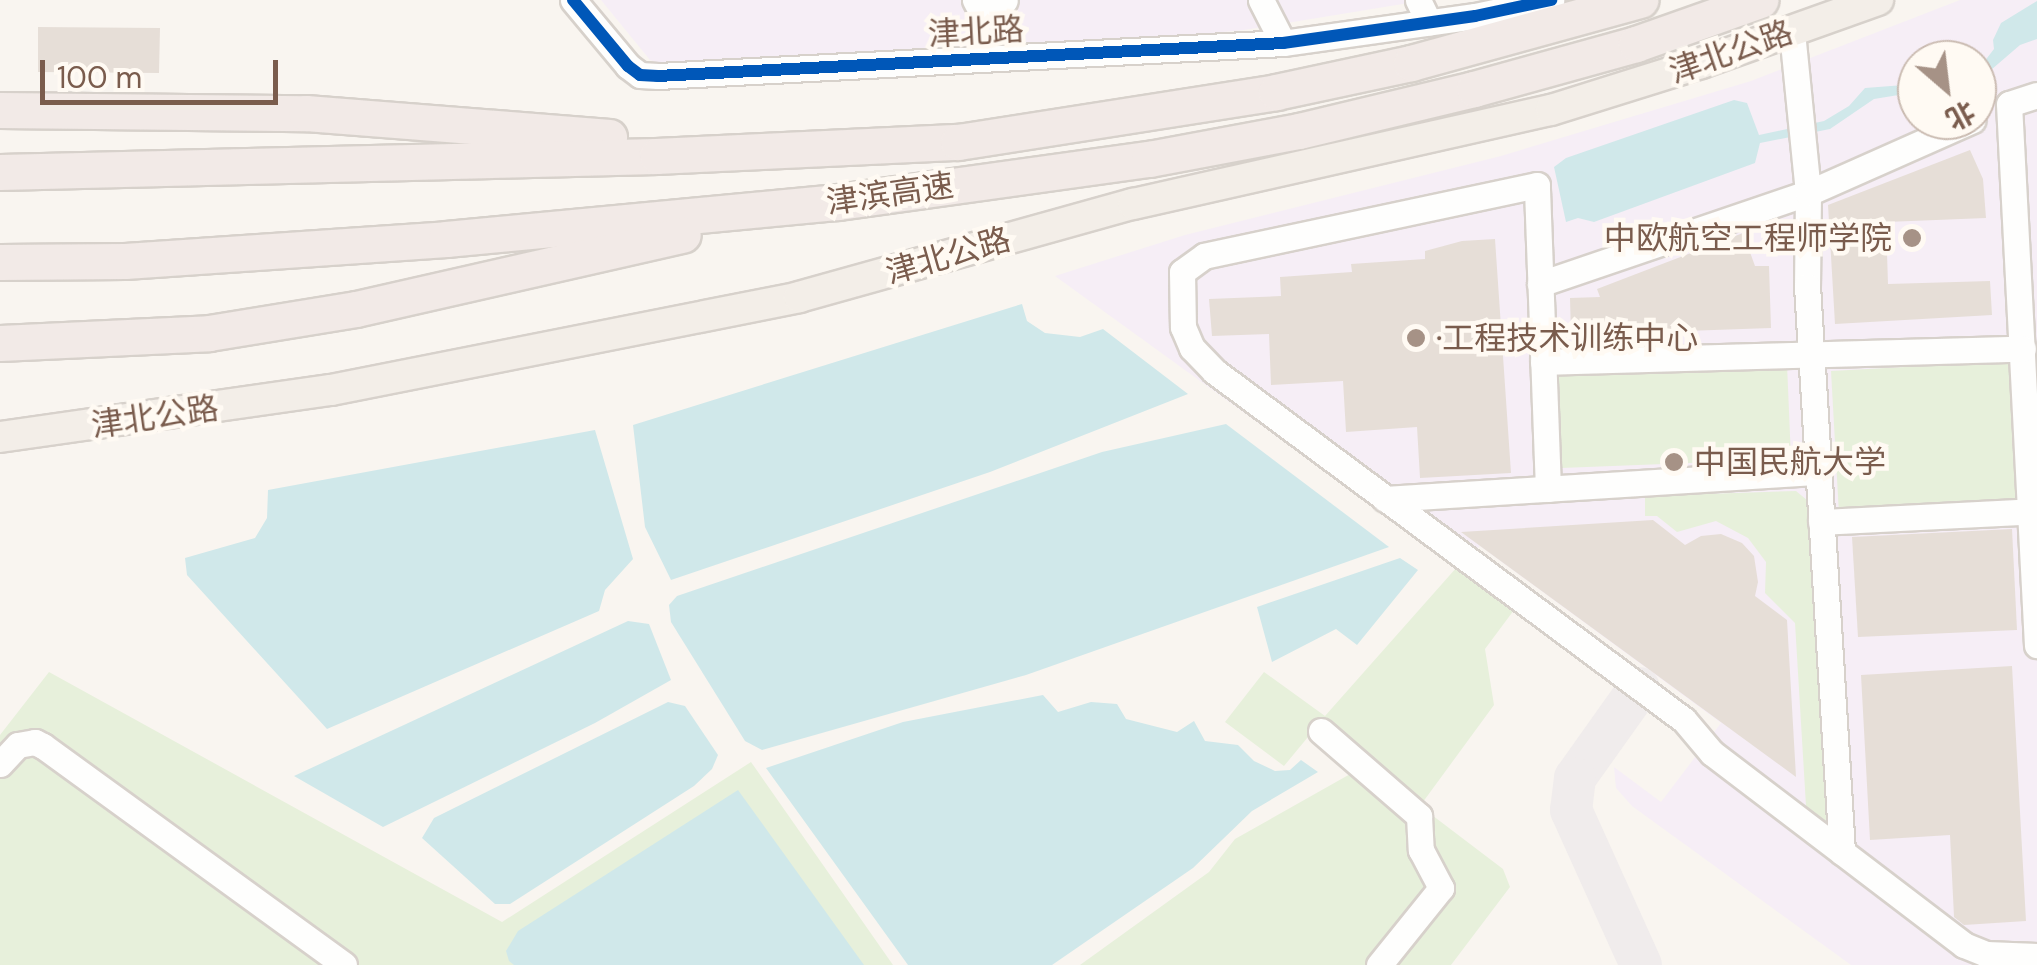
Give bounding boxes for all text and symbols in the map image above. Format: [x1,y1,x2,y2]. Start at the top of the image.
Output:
street label: 津北路 [927,10,1025,54]
street label: 津北公路 [1664,13,1798,91]
scale bar [45,40,282,102]
north arrow [1897,40,1997,140]
text: 100 m [57,58,142,97]
text: 北 [1939,92,1981,138]
street label: 津滨高速 [824,166,956,222]
place label: 中欧航空工程师学院 [1604,219,1892,257]
street label: 津北公路 [881,220,1015,292]
marker: 中欧航空工程师学院 [1901,227,1923,249]
place label: ·工程技术训练中心 [1436,319,1698,357]
marker: ·工程技术训练中心 [1405,327,1427,349]
street label: 津北公路 [89,389,221,445]
place label: 中国民航大学 [1694,443,1886,481]
marker: 中国民航大学 [1663,451,1685,473]

